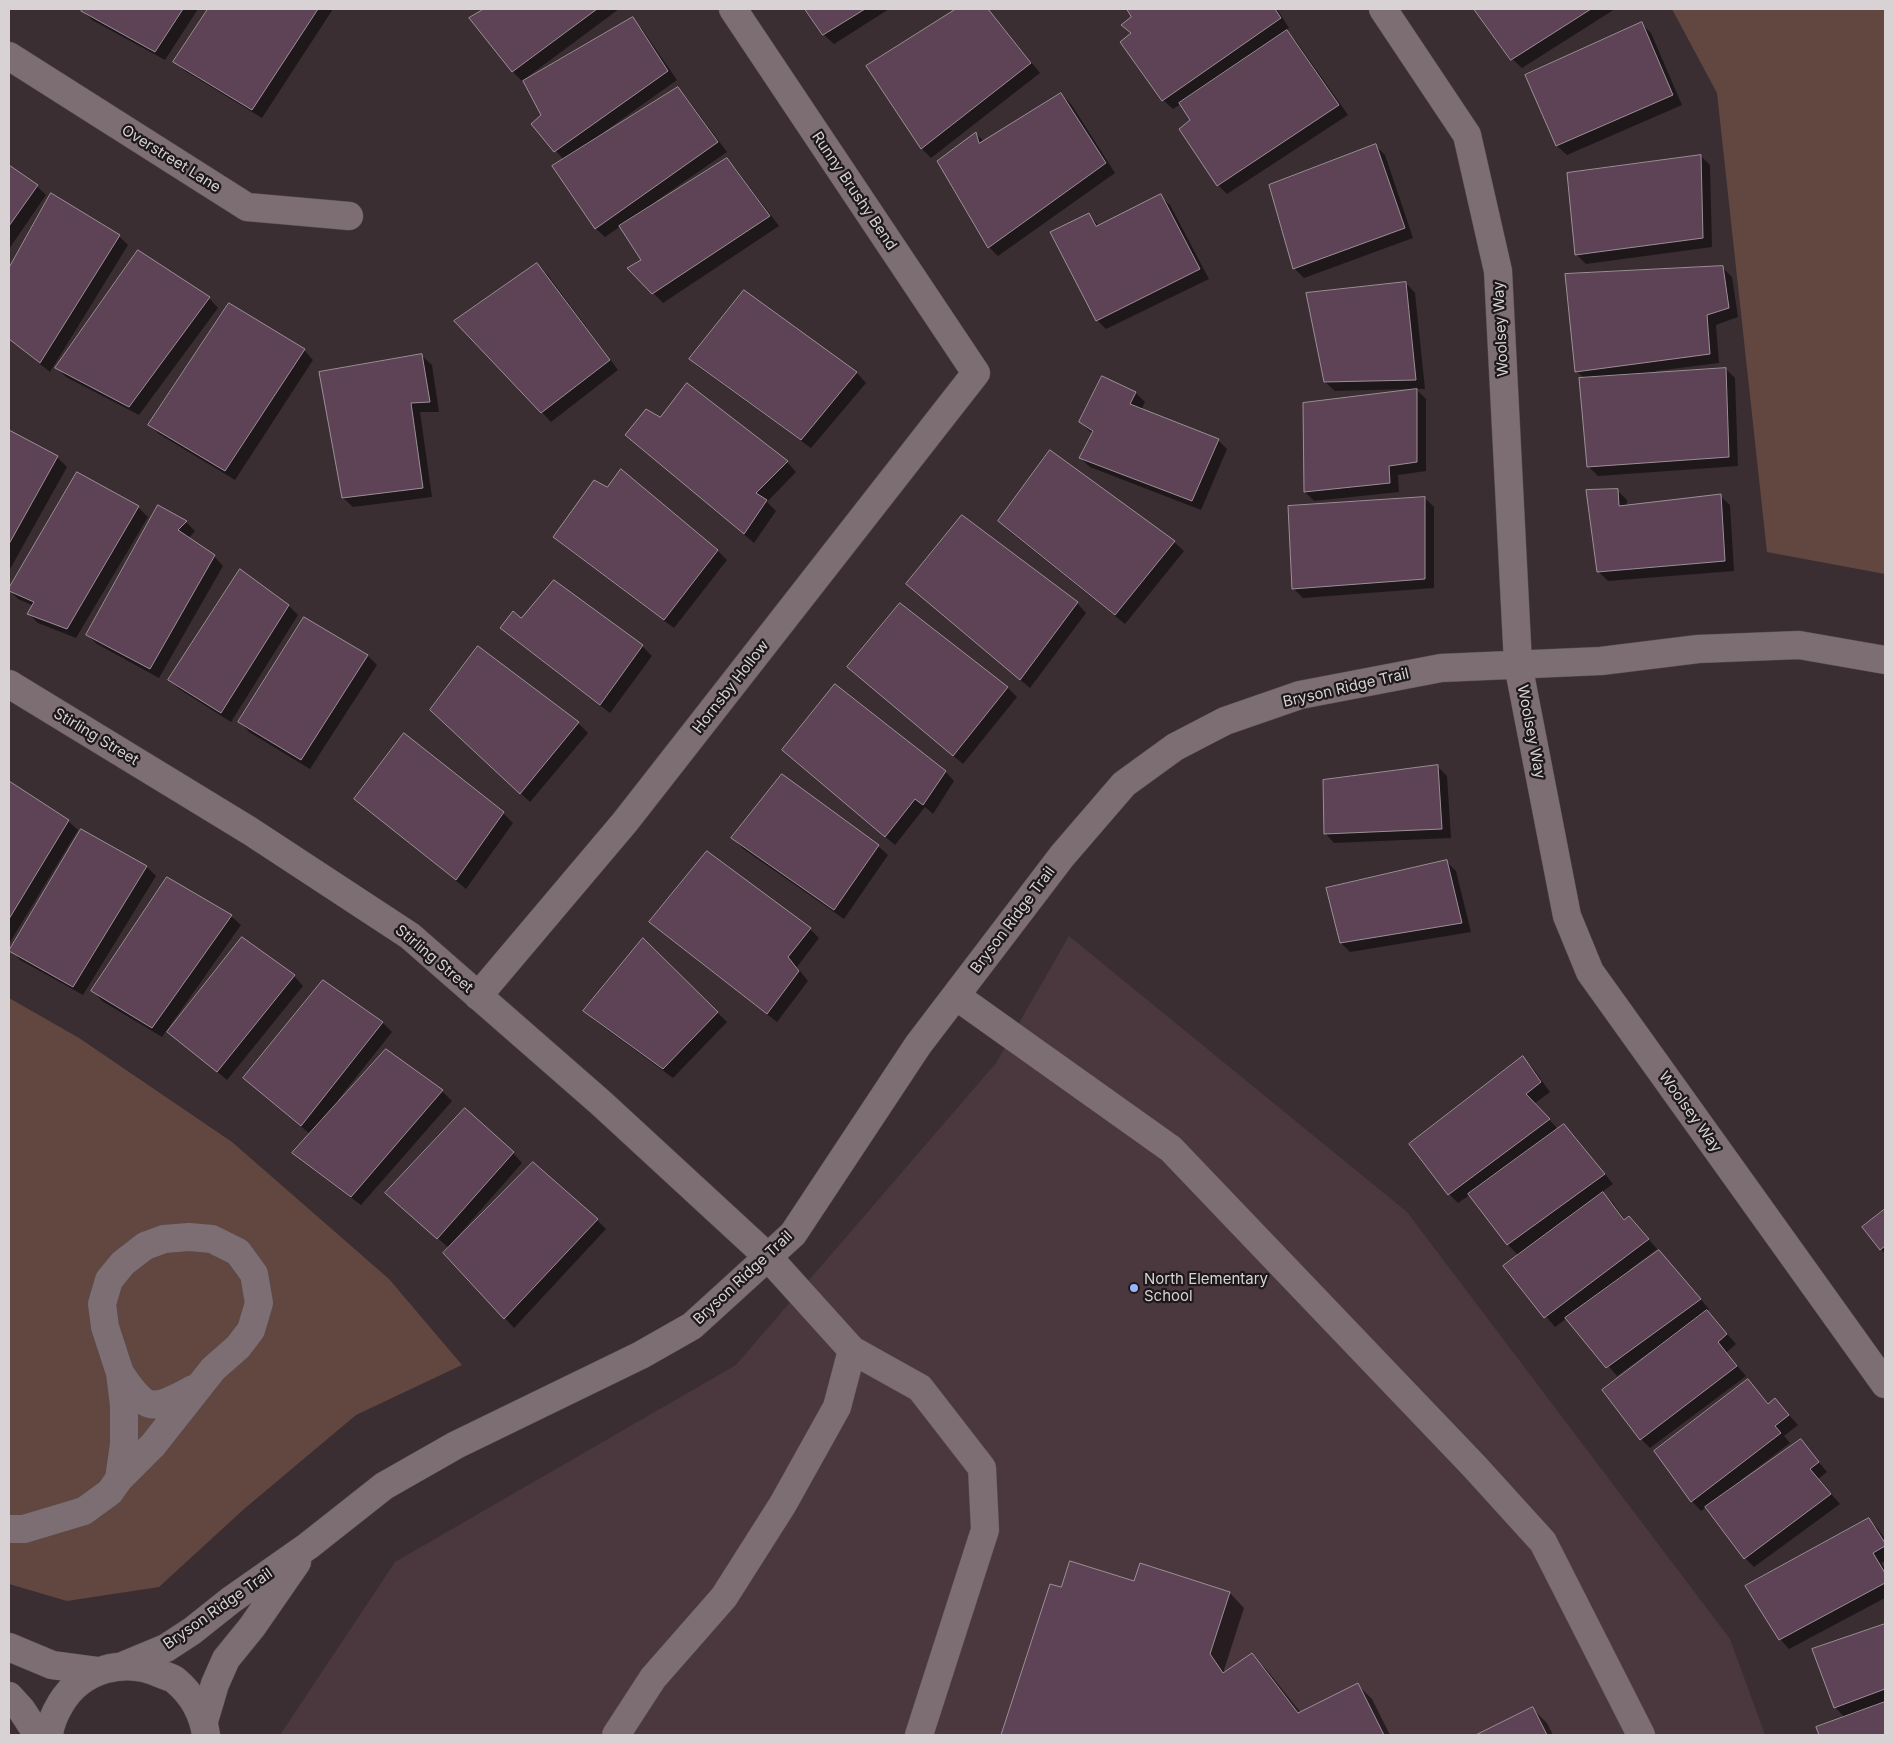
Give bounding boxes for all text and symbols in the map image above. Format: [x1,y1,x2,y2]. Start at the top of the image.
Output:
street label: Overstreet Lane [118,121,224,197]
street label: Runny Brushy Bend [808,128,900,254]
street label: Woolsey Way [1490,281,1512,377]
street label: Hornsby Hollow [689,637,773,737]
street label: Bryson Ridge Trail [1281,665,1411,711]
street label: Woolsey Way [1513,684,1549,780]
street label: Stirling Street [50,705,142,769]
street label: Bryson Ridge Trail [967,863,1059,977]
street label: Stirling Street [391,921,477,997]
street label: Woolsey Way [1655,1068,1725,1156]
street label: Bryson Ridge Trail [690,1227,796,1329]
place label: North Elementary School [1144,1270,1268,1305]
marker: North Elementary School [1128,1282,1140,1294]
street label: Bryson Ridge Trail [160,1565,276,1653]

